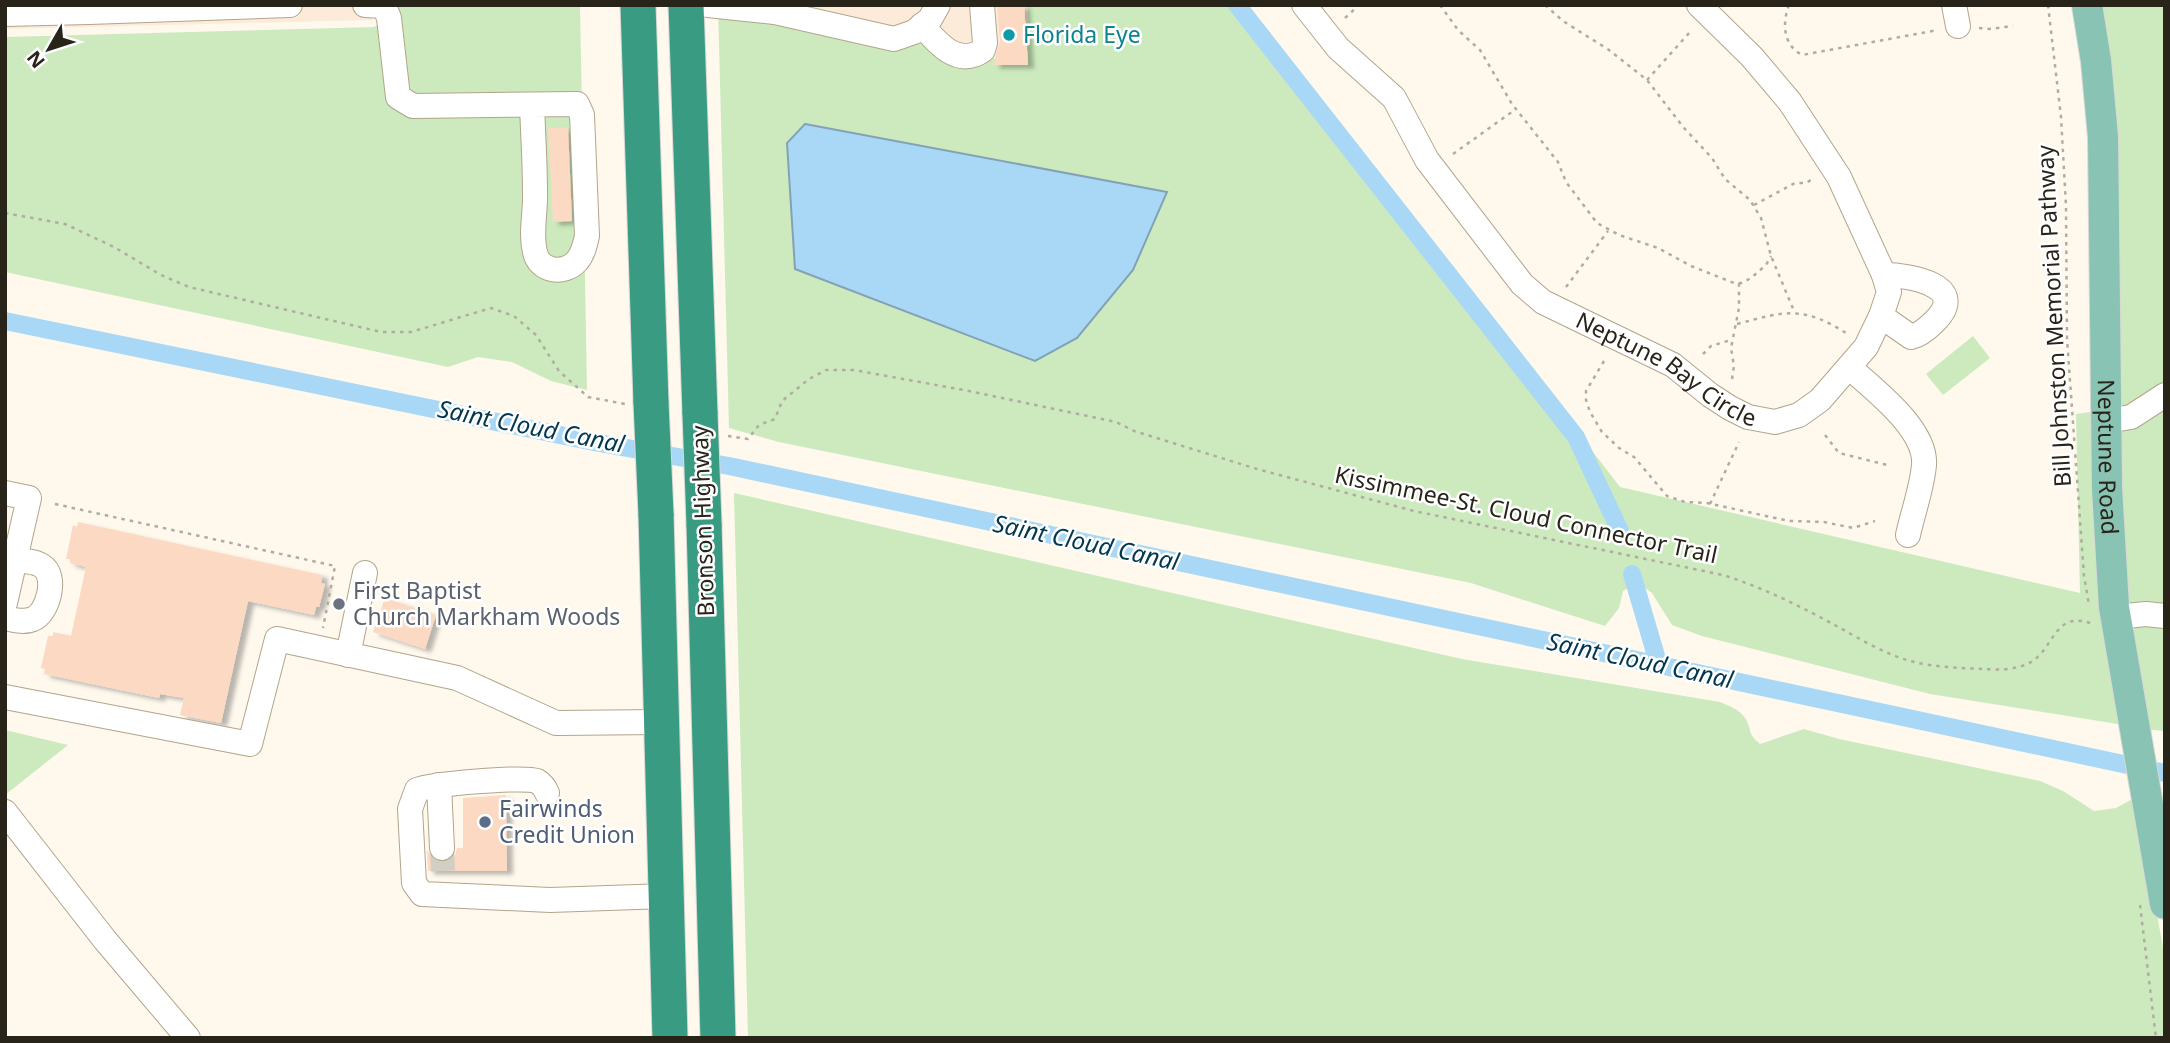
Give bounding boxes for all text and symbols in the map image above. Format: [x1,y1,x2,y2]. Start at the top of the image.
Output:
north arrow [14,14,84,84]
place label: Florida Eye [1023,18,1141,50]
marker: Florida Eye [1001,27,1017,43]
text: N [21,46,51,74]
street label: Bill Johnston Memorial Pathway [2028,144,2078,488]
street label: Neptune Bay Circle [1571,303,1759,433]
street label: Neptune Road [2091,379,2127,536]
water label: Saint Cloud Canal [435,391,628,460]
street label: Bronson Highway [683,425,721,617]
street label: Kissimmee-St. Cloud Connector Trail [1332,458,1720,570]
water label: Saint Cloud Canal [990,506,1183,578]
place label: First Baptist Church Markham Woods [353,574,620,632]
marker: First Baptist Church Markham Woods [331,596,347,612]
water label: Saint Cloud Canal [1544,624,1737,696]
place label: Fairwinds Credit Union [499,792,635,850]
marker: Fairwinds Credit Union [477,814,493,830]

